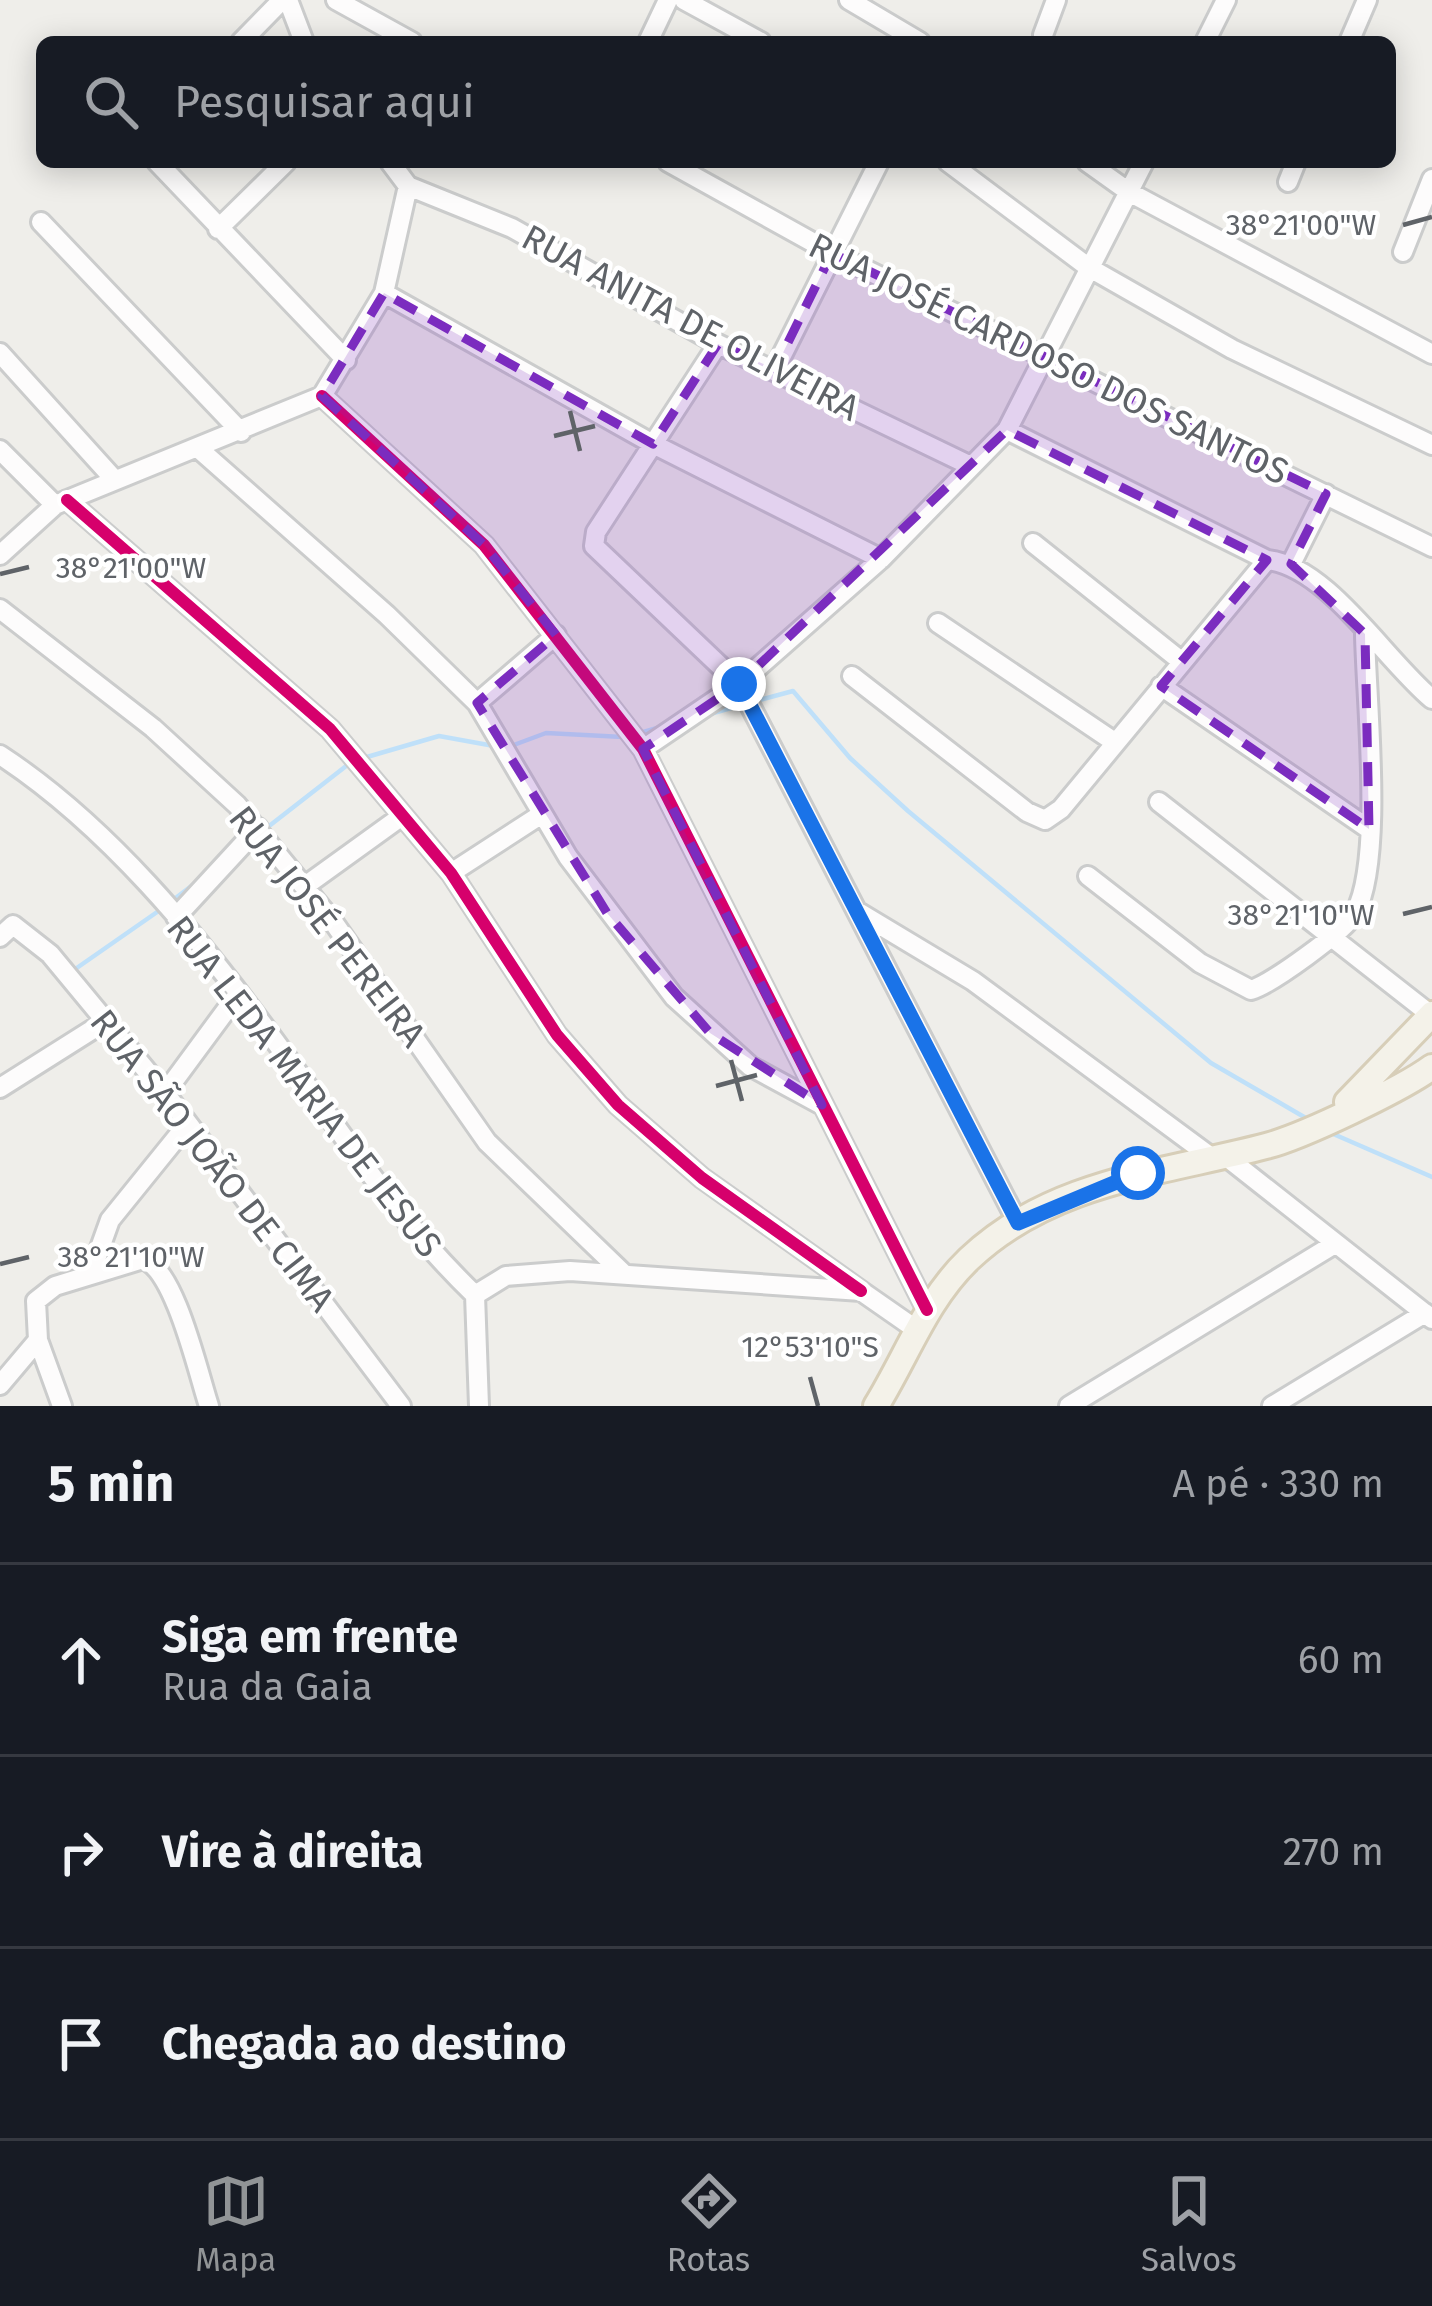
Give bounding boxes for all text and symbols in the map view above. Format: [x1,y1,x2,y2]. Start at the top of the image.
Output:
search box [36,36,1396,168]
icon: search [78,69,144,135]
text: Pesquisar aqui [174,75,475,129]
text: 38°21'00"W [1226,207,1376,243]
street label: RUA ANITA DE OLIVEIRA [514,215,867,431]
street label: RUA JOSÉ CARDOSO DOS SANTOS [802,222,1296,494]
text: 38°21'00"W [56,550,206,586]
route end [712,657,766,711]
street label: RUA JOSÉ PEREIRA [219,797,436,1056]
text: 38°21'10"W [1227,897,1375,933]
street label: RUA LEDA MARIA DE JESUS [157,907,451,1266]
street label: RUA SÃO JOÃO DE CIMA [81,1001,344,1321]
route start [1111,1146,1165,1200]
text: 38°21'10"W [57,1239,205,1275]
text: 12°53'10"S [741,1329,879,1365]
text: 5 min [48,1453,174,1515]
text: A pé · 330 m [1172,1461,1384,1507]
text: Siga em frente [162,1610,458,1664]
icon: ahead [48,1627,114,1693]
text: 60 m [1298,1637,1384,1683]
text: Rua da Gaia [162,1664,373,1710]
icon: right [48,1819,114,1885]
text: Vire à direita [162,1825,423,1879]
text: 270 m [1283,1829,1384,1875]
icon: arrive [48,2011,114,2077]
text: Chegada ao destino [162,2017,566,2071]
tab: Mapa [195,2168,276,2280]
tab: Rotas [667,2168,750,2280]
tab: Salvos [1141,2168,1237,2280]

